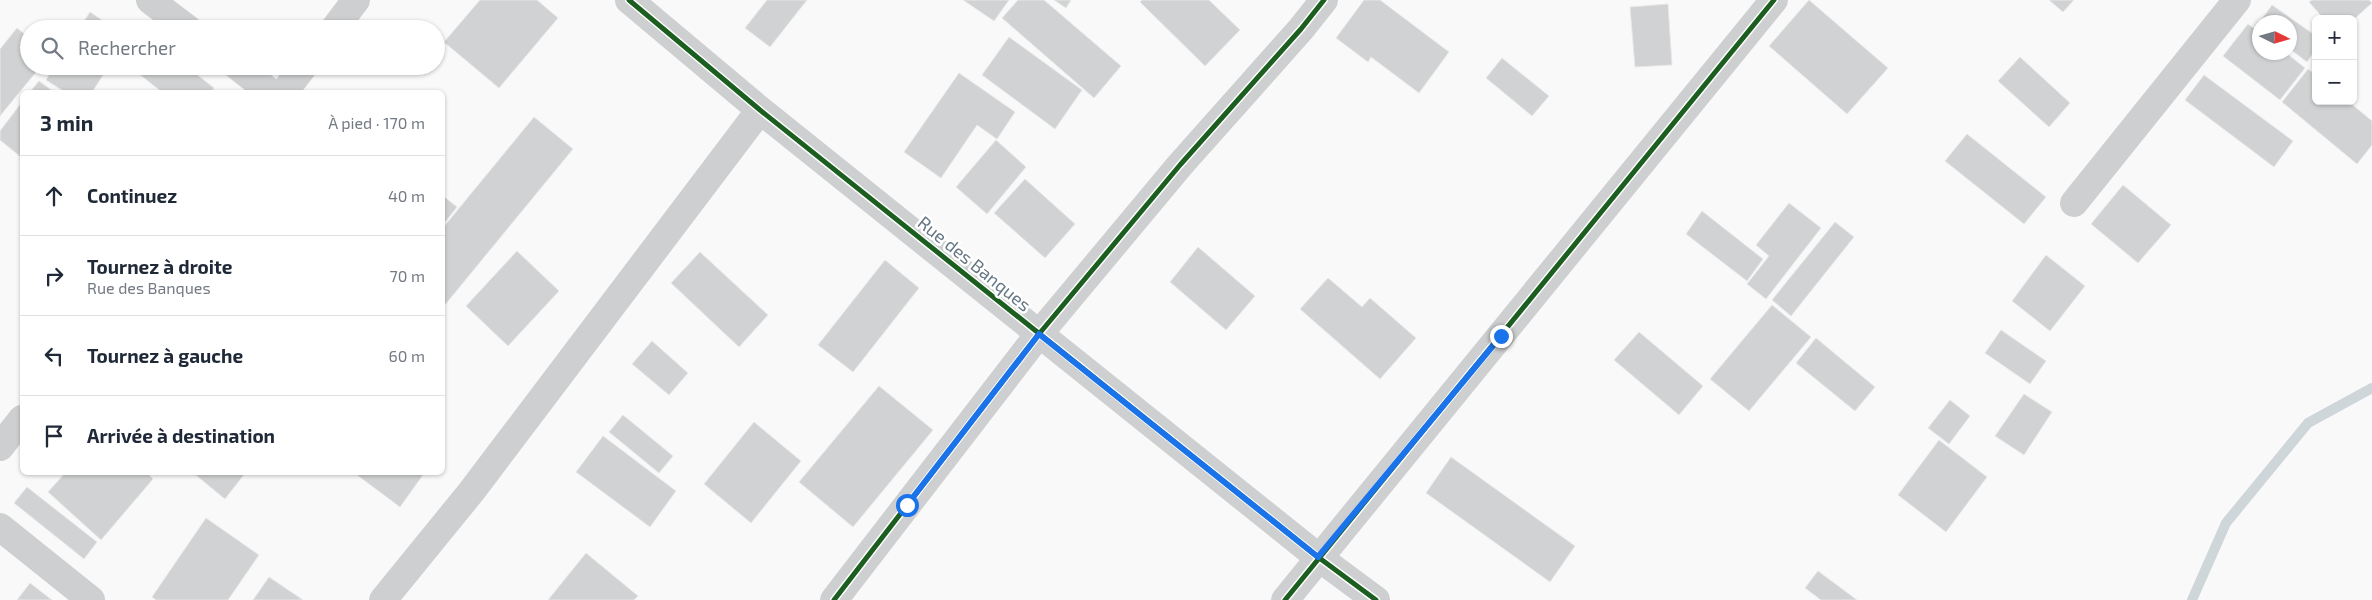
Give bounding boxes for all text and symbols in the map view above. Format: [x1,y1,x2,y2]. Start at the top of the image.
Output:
north arrow [2252,15,2297,60]
map controls [2312,15,2357,105]
button: + [2312,15,2357,60]
search box [20,20,445,75]
icon: search [38,34,66,62]
text: Rechercher [78,36,176,59]
button: − [2312,60,2357,105]
text: 3 min [40,110,93,135]
text: À pied · 170 m [328,113,425,132]
icon: ahead [40,182,68,210]
text: Continuez [87,184,177,207]
text: 40 m [388,186,425,205]
street label: Rue des Banques [914,211,1036,316]
text: Tournez à droite [87,255,233,278]
icon: right [40,262,68,290]
text: 70 m [390,266,425,285]
text: Rue des Banques [87,278,211,297]
route end [1490,325,1513,348]
icon: left [40,342,68,370]
text: Tournez à gauche [87,344,243,367]
text: 60 m [389,346,425,365]
icon: arrive [40,422,68,450]
text: Arrivée à destination [87,424,275,447]
route start [896,494,919,517]

